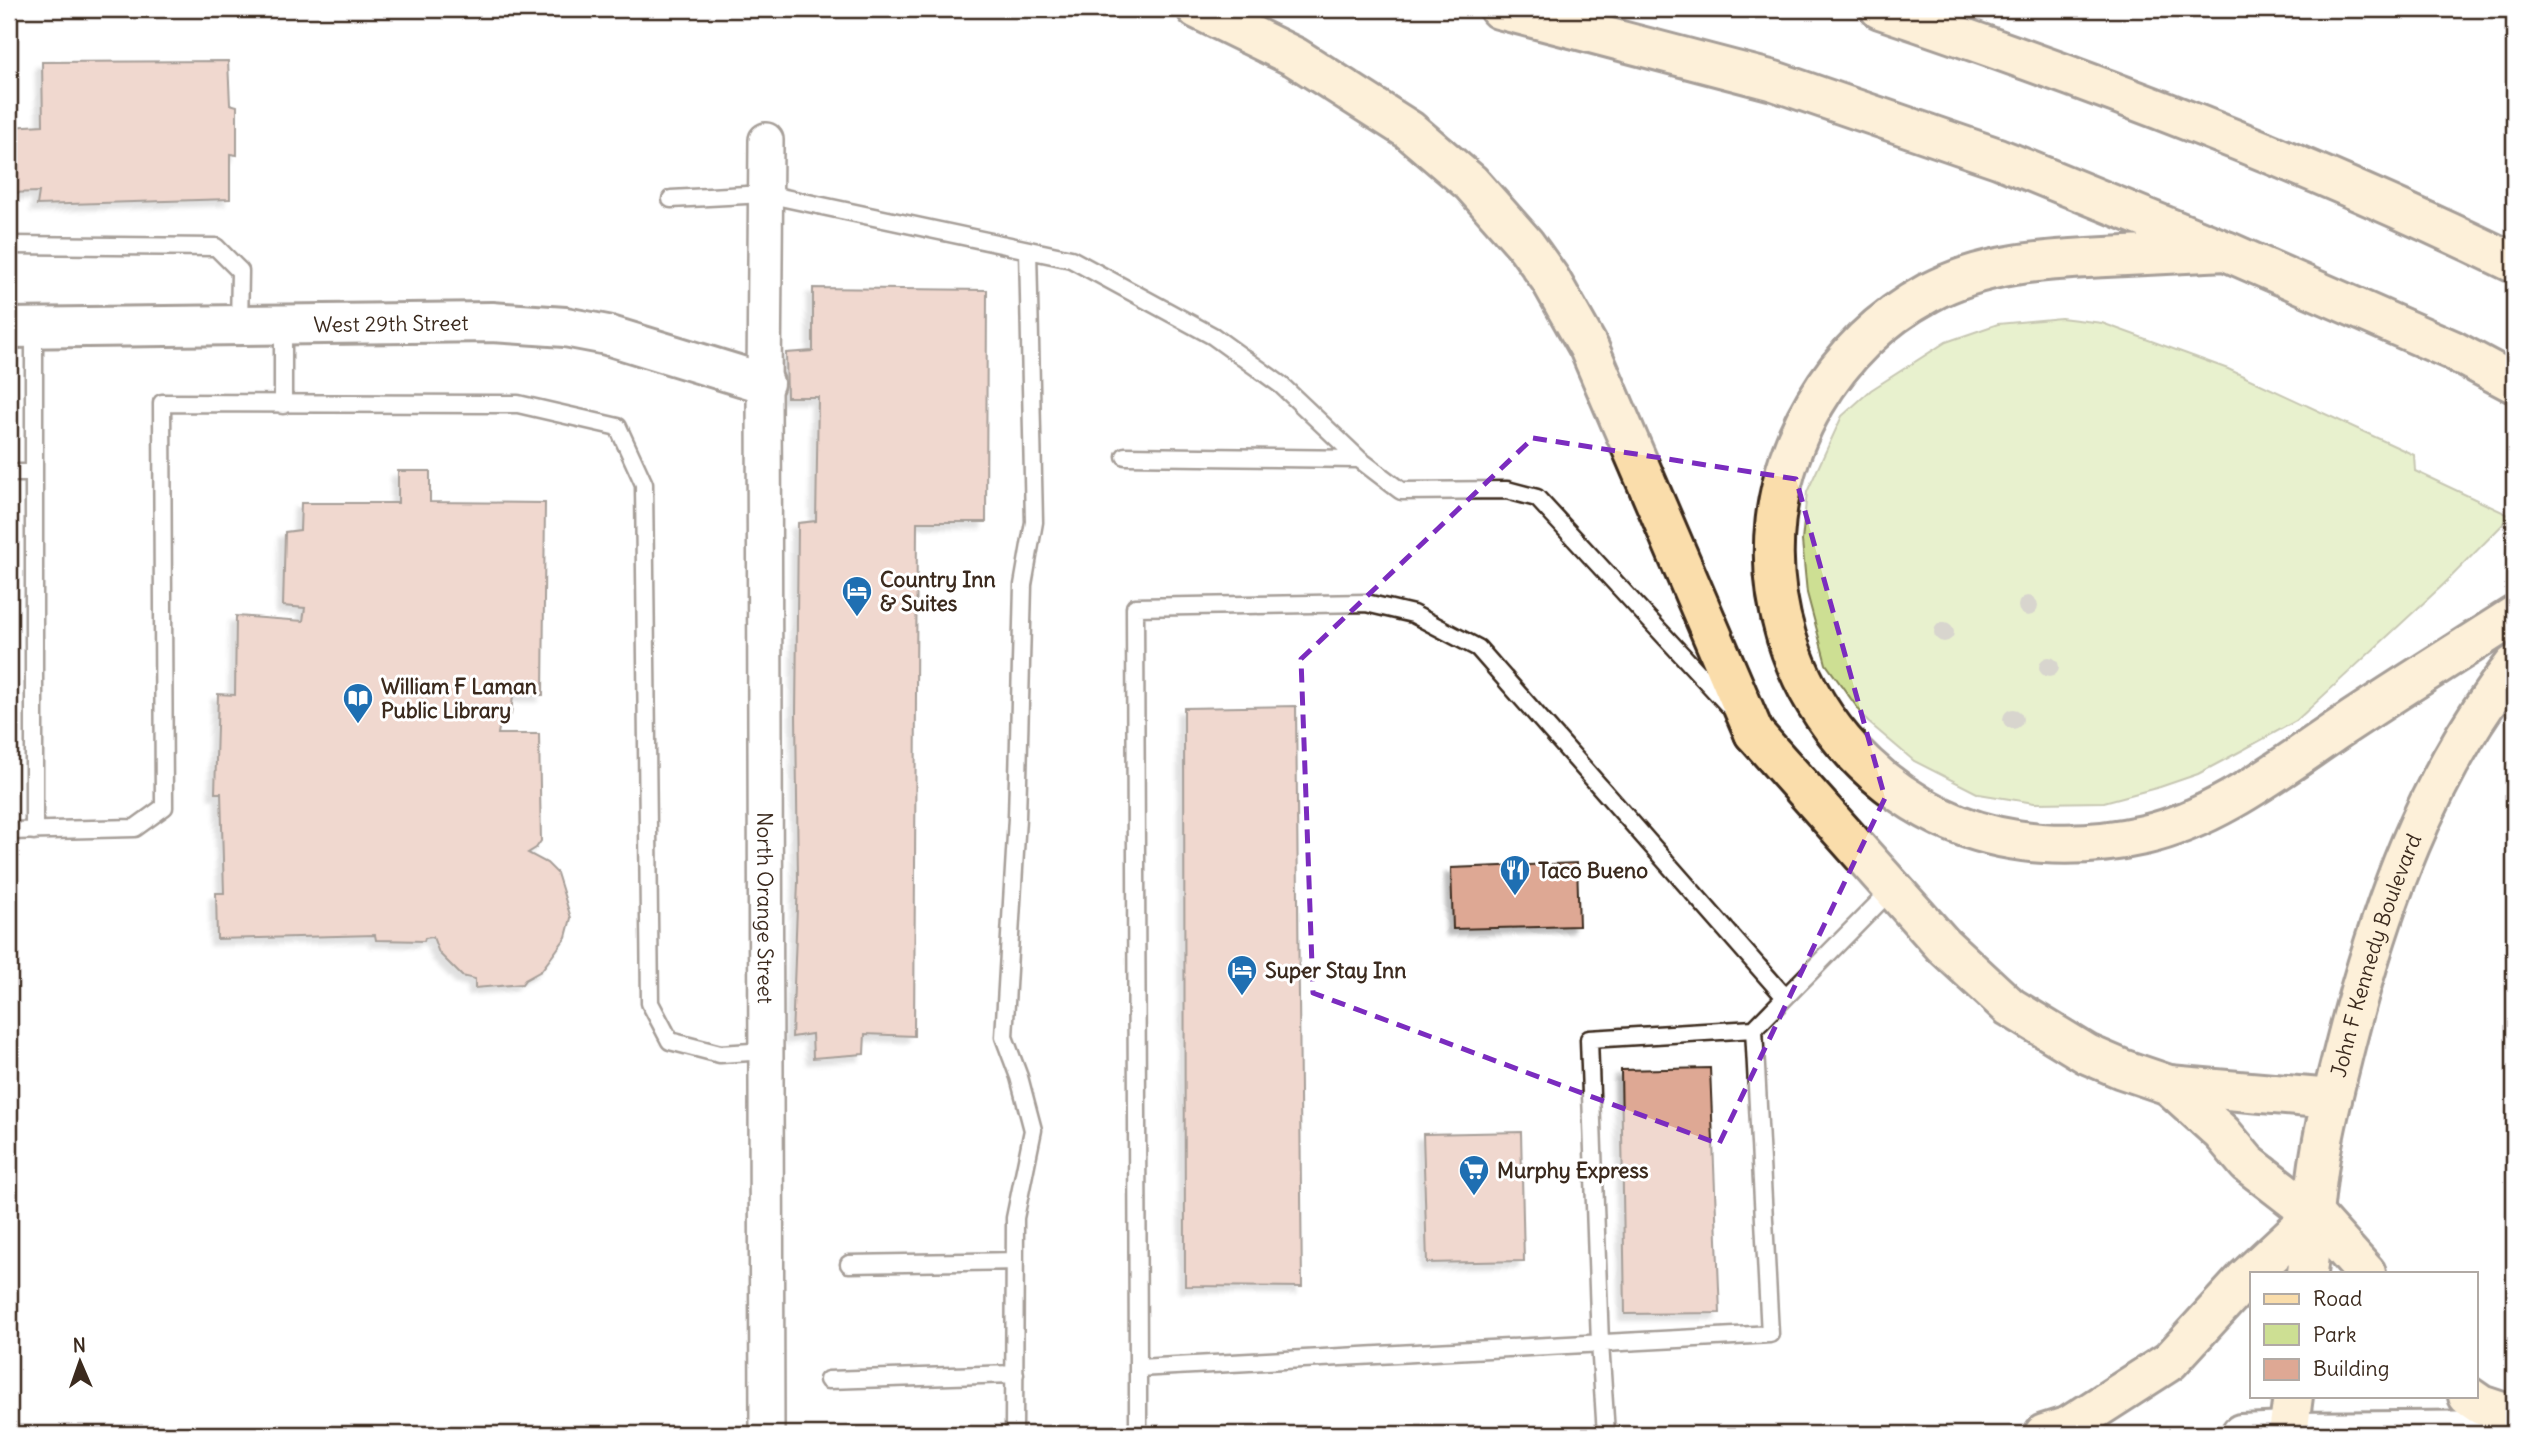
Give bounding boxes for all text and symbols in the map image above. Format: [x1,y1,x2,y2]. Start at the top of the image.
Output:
street label: West 29th Street [313,309,469,338]
place label: Country Inn & Suites [880,566,996,617]
hotel icon: Country Inn & Suites [840,574,874,618]
place label: William F Laman Public Library [381,673,537,724]
library icon: William F Laman Public Library [341,681,375,725]
street label: North Orange Street [752,812,779,1004]
street label: John F Kennedy Boulevard [2324,830,2427,1080]
restaurant icon: Taco Bueno [1498,853,1532,897]
place label: Taco Bueno [1538,857,1648,884]
hotel icon: Super Stay Inn [1225,953,1259,997]
place label: Super Stay Inn [1265,957,1406,984]
supermarket icon: Murphy Express [1457,1153,1491,1197]
place label: Murphy Express [1497,1157,1649,1184]
legend [2250,1272,2478,1398]
text: Road [2313,1285,2362,1312]
text: Park [2313,1321,2356,1348]
north arrow [46,1328,116,1398]
text: N [72,1333,86,1357]
text: Building [2313,1355,2389,1382]

